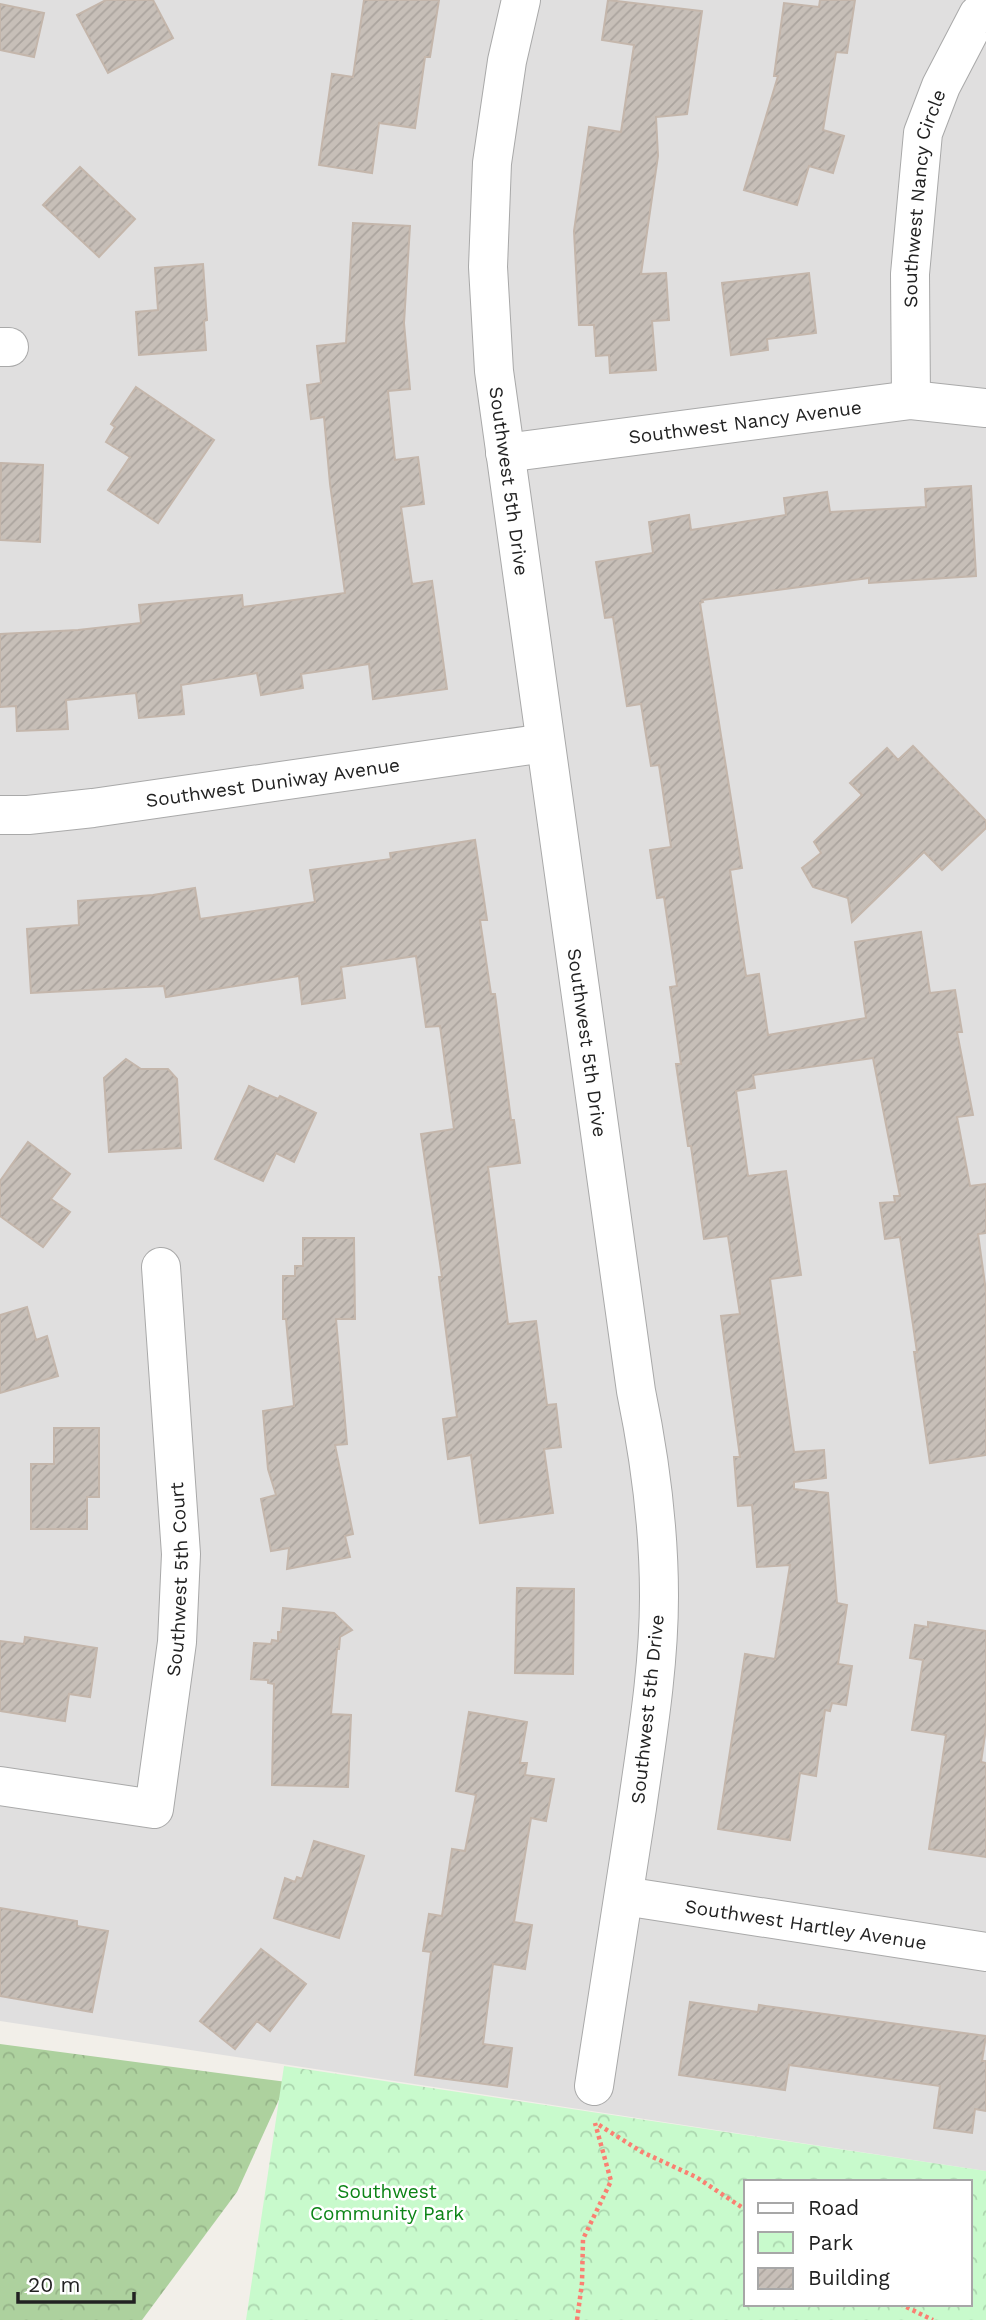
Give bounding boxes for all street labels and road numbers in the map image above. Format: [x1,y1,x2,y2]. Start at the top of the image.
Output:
street label: Southwest Nancy Circle [899,86,951,308]
street label: Southwest 5th Drive [484,385,533,577]
street label: Southwest Nancy Avenue [627,396,863,449]
street label: Southwest Duniway Avenue [144,753,401,812]
street label: Southwest 5th Drive [562,947,612,1139]
street label: Southwest 5th Court [161,1481,193,1678]
street label: Southwest 5th Drive [626,1613,669,1805]
street label: Southwest Hartley Avenue [683,1895,928,1955]

